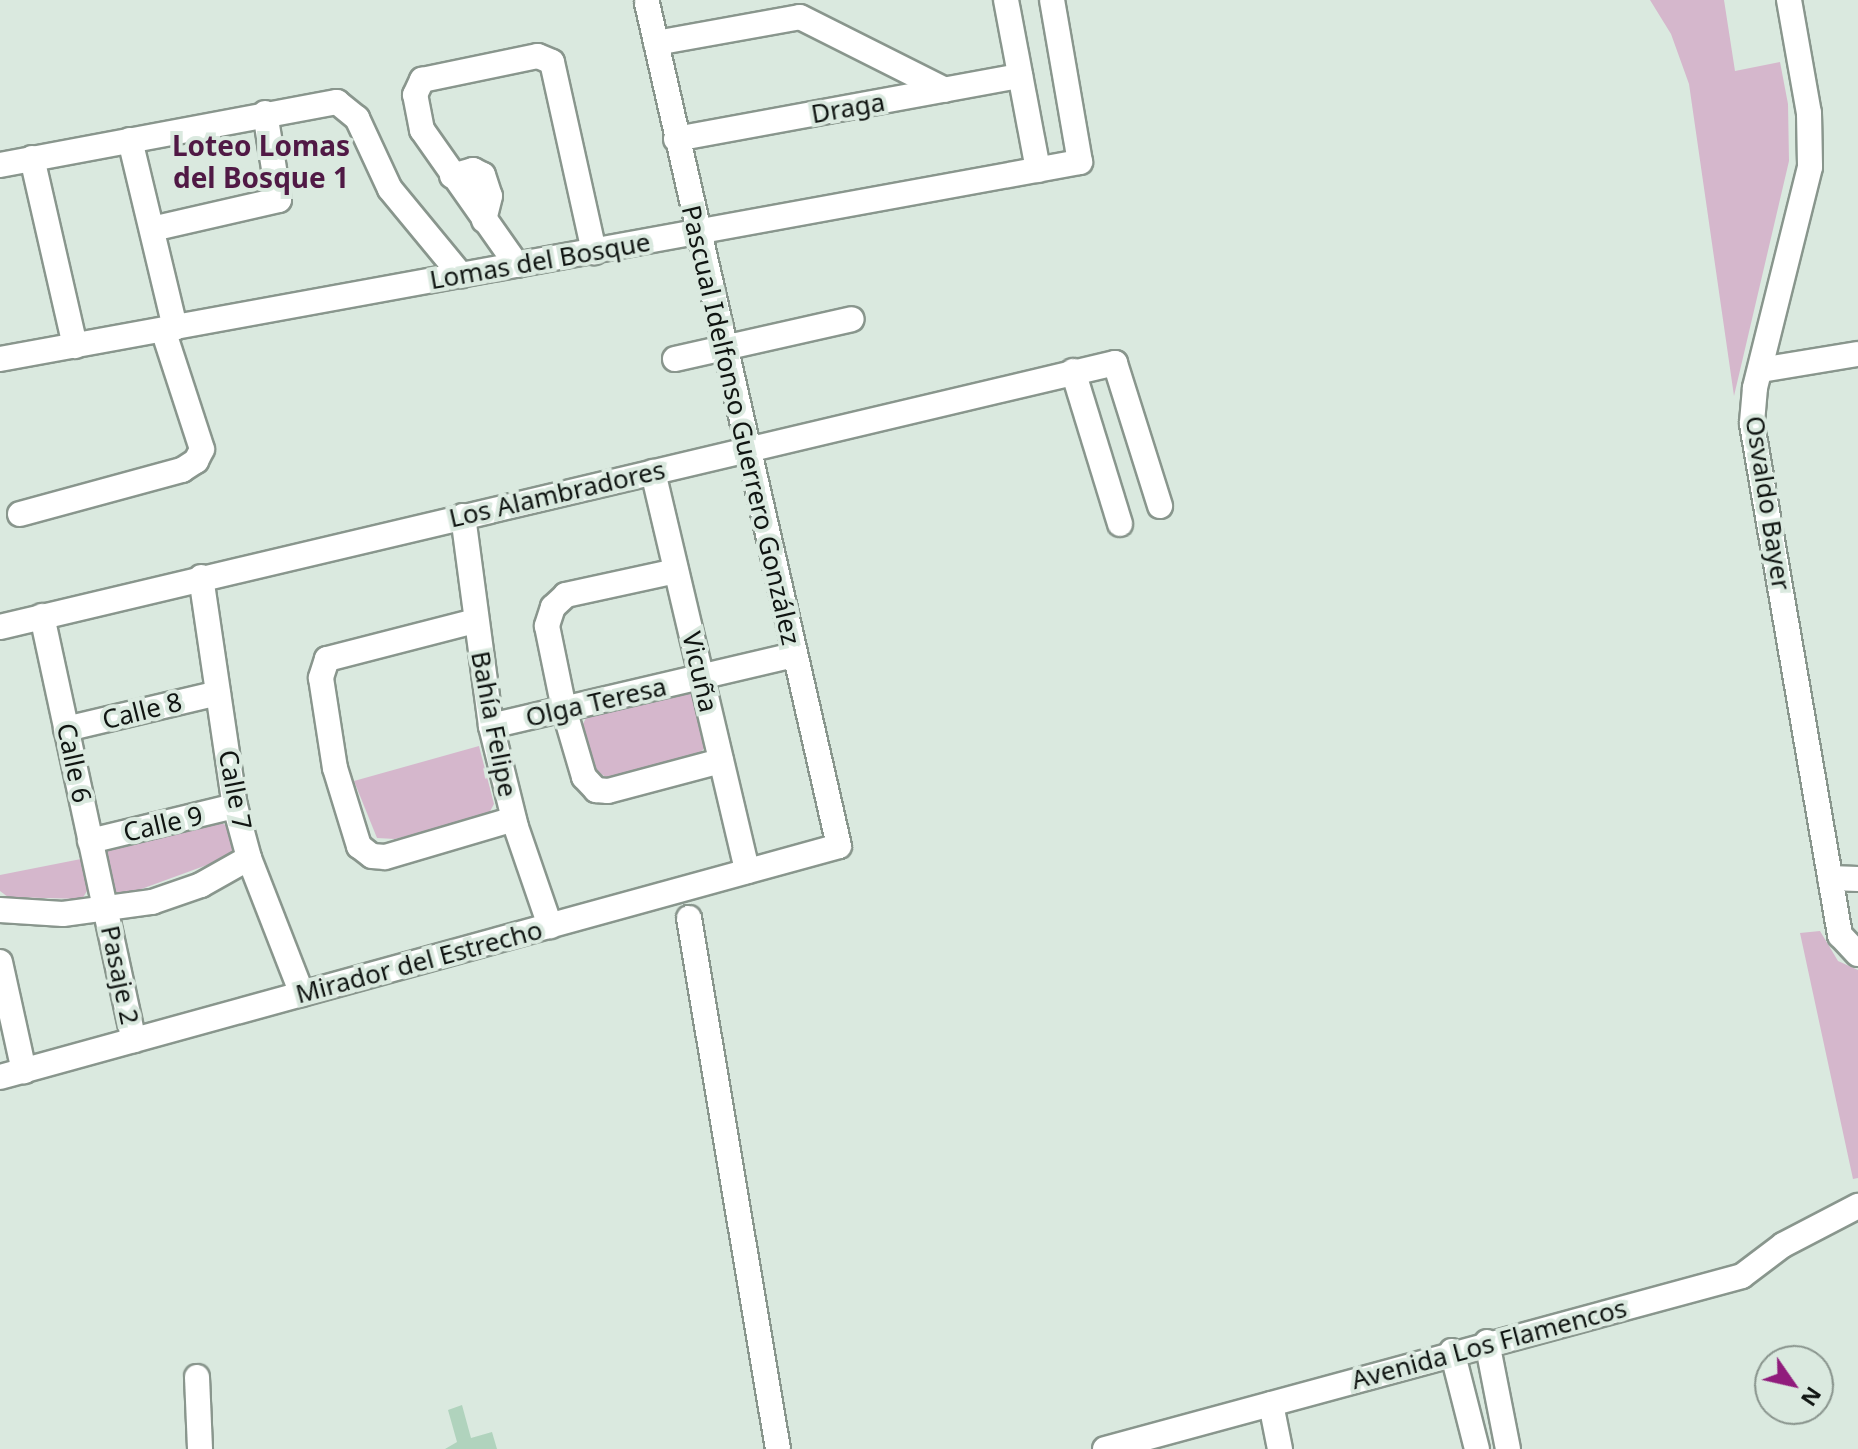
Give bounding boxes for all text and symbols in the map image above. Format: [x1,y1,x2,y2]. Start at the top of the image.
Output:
street label: Draga [809,86,887,130]
district label: Loteo Lomas del Bosque 1 [172,128,350,194]
street label: Pascual Idelfonso Guerrero González [675,202,807,648]
street label: Lomas del Bosque [427,226,653,296]
street label: Osvaldo Bayer [1739,414,1797,592]
street label: Los Alambradores [446,454,668,534]
street label: Vicuña [676,629,724,715]
street label: Bahía Felipe [465,648,523,800]
street label: Olga Teresa [523,671,669,733]
street label: Calle 8 [99,686,185,736]
street label: Calle 6 [50,720,98,806]
street label: Calle 7 [212,747,258,833]
street label: Calle 9 [120,800,206,848]
street label: Mirador del Estrecho [292,914,546,1010]
street label: Pasaje 2 [94,923,146,1027]
street label: Avenida Los Flamencos [1348,1292,1630,1396]
north arrow [1754,1345,1834,1425]
text: N [1795,1381,1830,1413]

